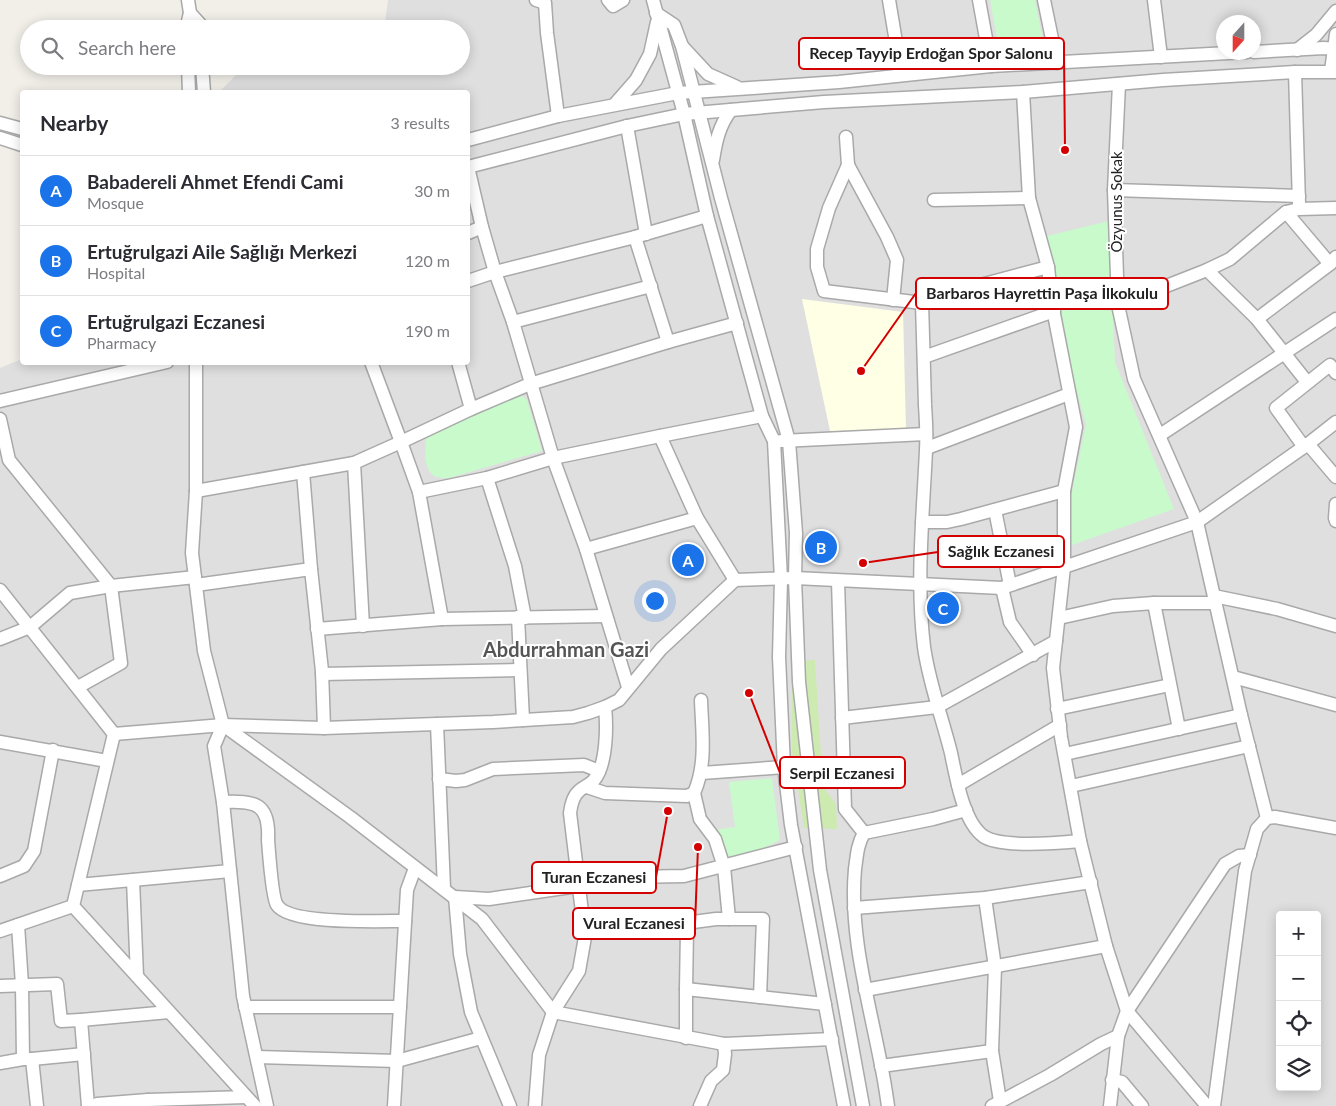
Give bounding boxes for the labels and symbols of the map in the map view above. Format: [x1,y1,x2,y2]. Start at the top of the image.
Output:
north arrow [1216,15,1261,60]
callout: Recep Tayyip Erdoğan Spor Salonu [799,38,1064,69]
text: Recep Tayyip Erdoğan Spor Salonu [809,43,1053,62]
street label: Özyunus Sokak [1107,151,1125,253]
callout: Barbaros Hayrettin Paşa İlkokulu [916,278,1168,309]
text: Barbaros Hayrettin Paşa İlkokulu [926,283,1158,302]
pin: B [805,528,837,566]
callout: Sağlık Eczanesi [938,536,1064,567]
pin: A [672,541,704,579]
text: Sağlık Eczanesi [948,541,1054,560]
your location [642,588,668,614]
pin: C [927,589,959,627]
district label: Abdurrahman Gazi [482,637,649,661]
callout: Serpil Eczanesi [780,757,905,788]
text: Serpil Eczanesi [790,763,895,782]
callout: Turan Eczanesi [532,862,656,893]
text: Turan Eczanesi [542,867,646,886]
callout: Vural Eczanesi [573,908,695,939]
text: Vural Eczanesi [582,913,685,932]

